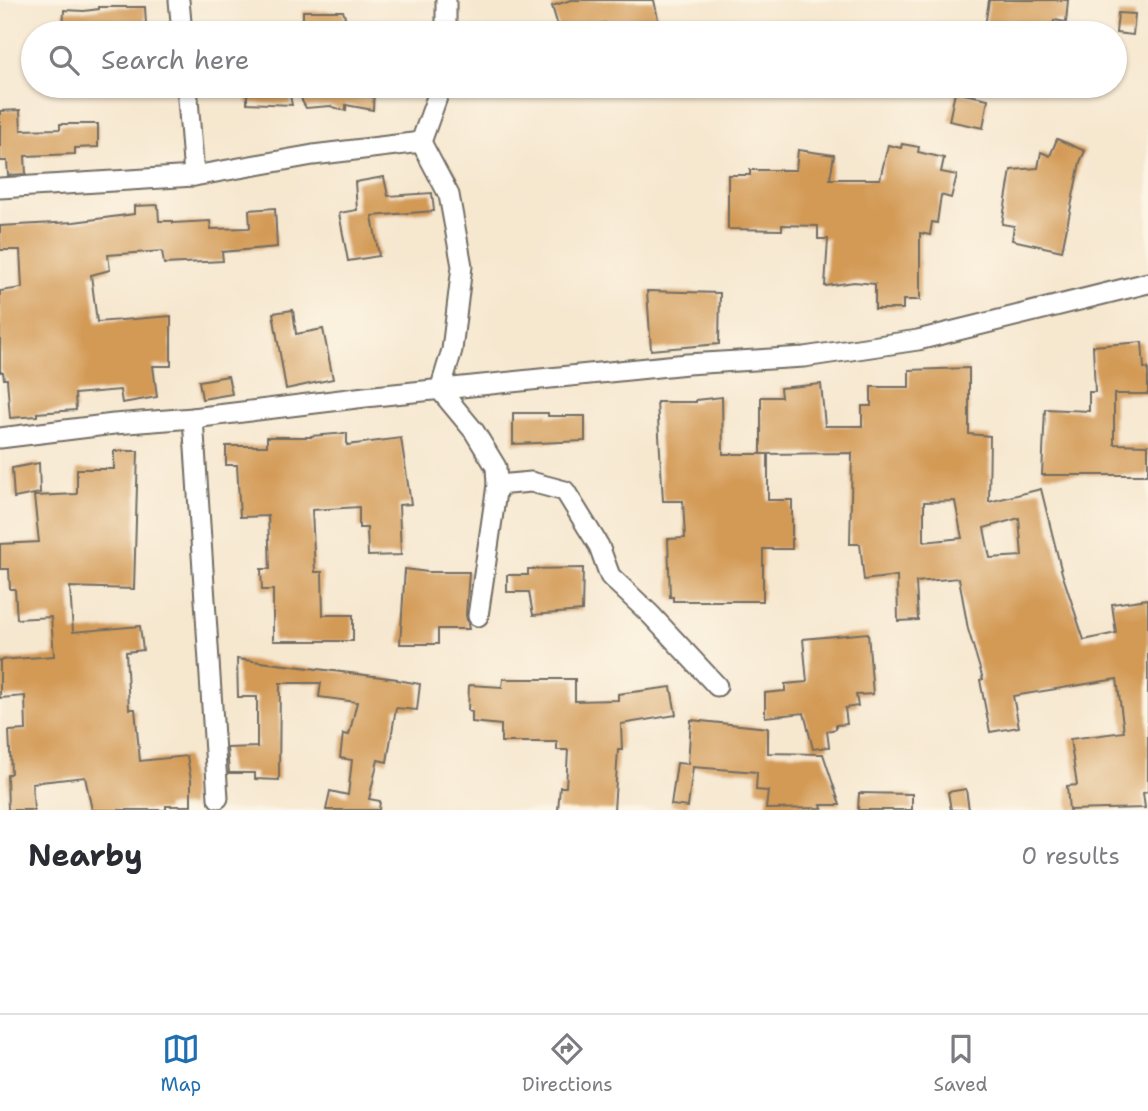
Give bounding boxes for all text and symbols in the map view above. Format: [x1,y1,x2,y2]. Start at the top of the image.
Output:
search box [21,21,1127,98]
icon: search [45,41,83,79]
text: Search here [101,42,250,77]
text: Nearby [28,835,143,876]
text: 0 results [1021,841,1120,871]
tab: Map [160,1030,201,1097]
tab: Directions [522,1030,613,1097]
tab: Saved [934,1030,988,1097]

